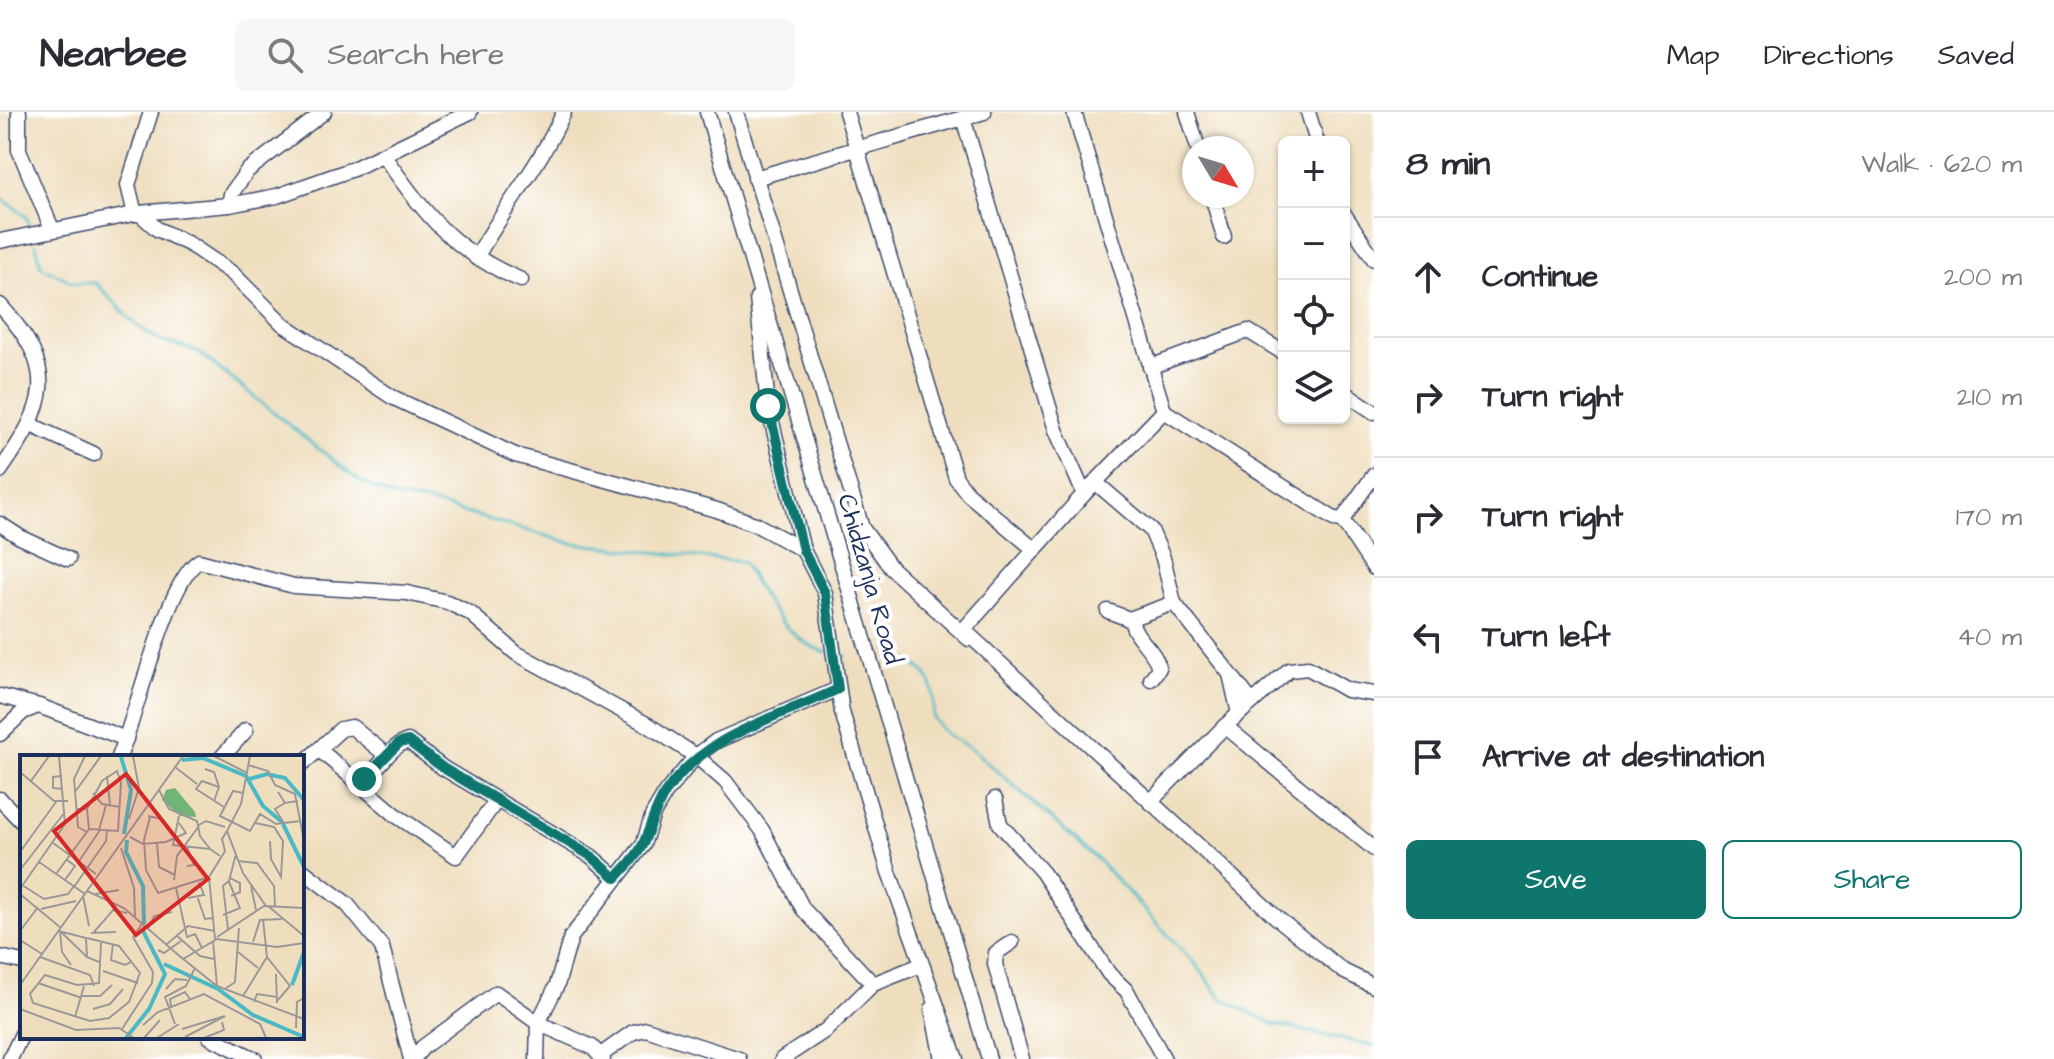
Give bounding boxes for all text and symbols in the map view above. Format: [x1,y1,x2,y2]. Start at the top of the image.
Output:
search box [235,19,795,91]
text: Nearbee [40,29,187,81]
icon: search [263,33,307,77]
text: Search here [327,34,504,76]
text: Map [1667,36,1720,75]
text: Directions [1764,36,1894,75]
text: Saved [1938,36,2014,75]
north arrow [1182,136,1254,208]
map controls [1278,136,1350,424]
button: + [1278,136,1350,208]
text: 8 min [1406,140,1490,188]
text: Walk · 620 m [1862,146,2022,182]
button: − [1278,208,1350,280]
icon: ahead [1406,255,1450,299]
text: Continue [1482,256,1598,298]
text: 200 m [1944,259,2022,295]
button: locate [1278,280,1350,352]
button: layers [1278,352,1350,424]
icon: right [1406,375,1450,419]
text: Turn right [1482,376,1623,418]
text: 210 m [1957,379,2022,415]
route start [750,388,786,424]
street label: Chidzanja Road [828,490,912,668]
icon: right [1406,495,1450,539]
text: Turn right [1482,496,1623,538]
text: 170 m [1956,499,2022,535]
icon: left [1406,615,1450,659]
text: Turn left [1482,616,1610,658]
text: 40 m [1957,619,2022,655]
icon: arrive [1406,735,1450,779]
text: Arrive at destination [1482,736,1764,778]
inset map [20,755,304,1039]
route end [346,761,382,797]
button: Save [1406,840,1706,919]
button: Share [1722,840,2022,919]

